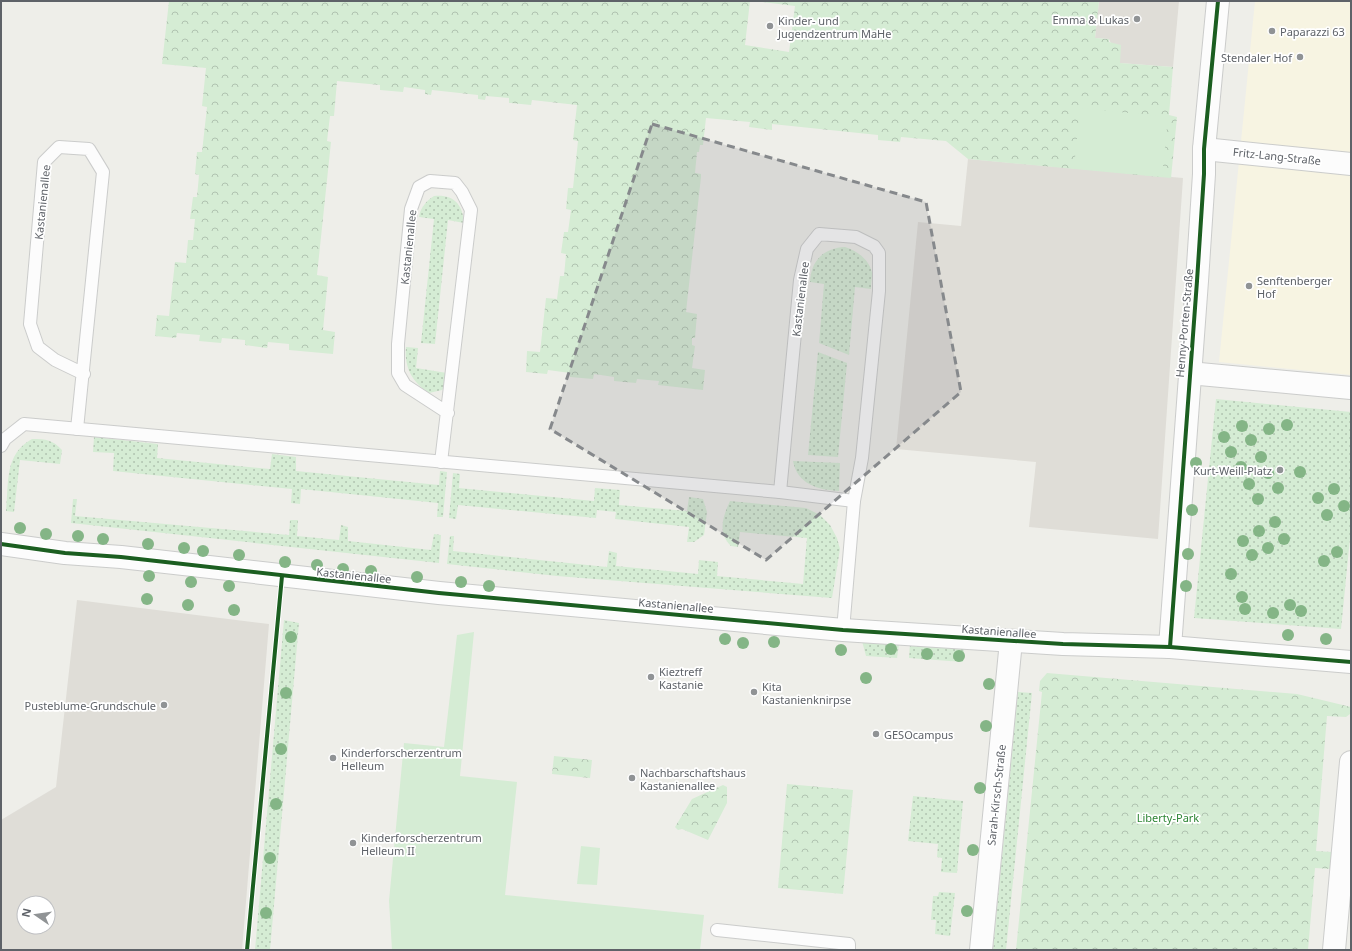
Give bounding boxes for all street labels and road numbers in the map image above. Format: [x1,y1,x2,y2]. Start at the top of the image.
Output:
street label: Fritz-Lang-Straße [1232,144,1322,168]
street label: Kastanienallee [31,164,53,240]
street label: Kastanienallee [397,209,419,285]
street label: Kastanienallee [788,261,812,337]
street label: Henny-Porten-Straße [1172,268,1196,378]
street label: Kastanienallee [316,564,392,586]
street label: Kastanienallee [638,594,714,616]
street label: Kastanienallee [961,621,1037,641]
street label: Sarah-Kirsch-Straße [983,744,1009,846]

